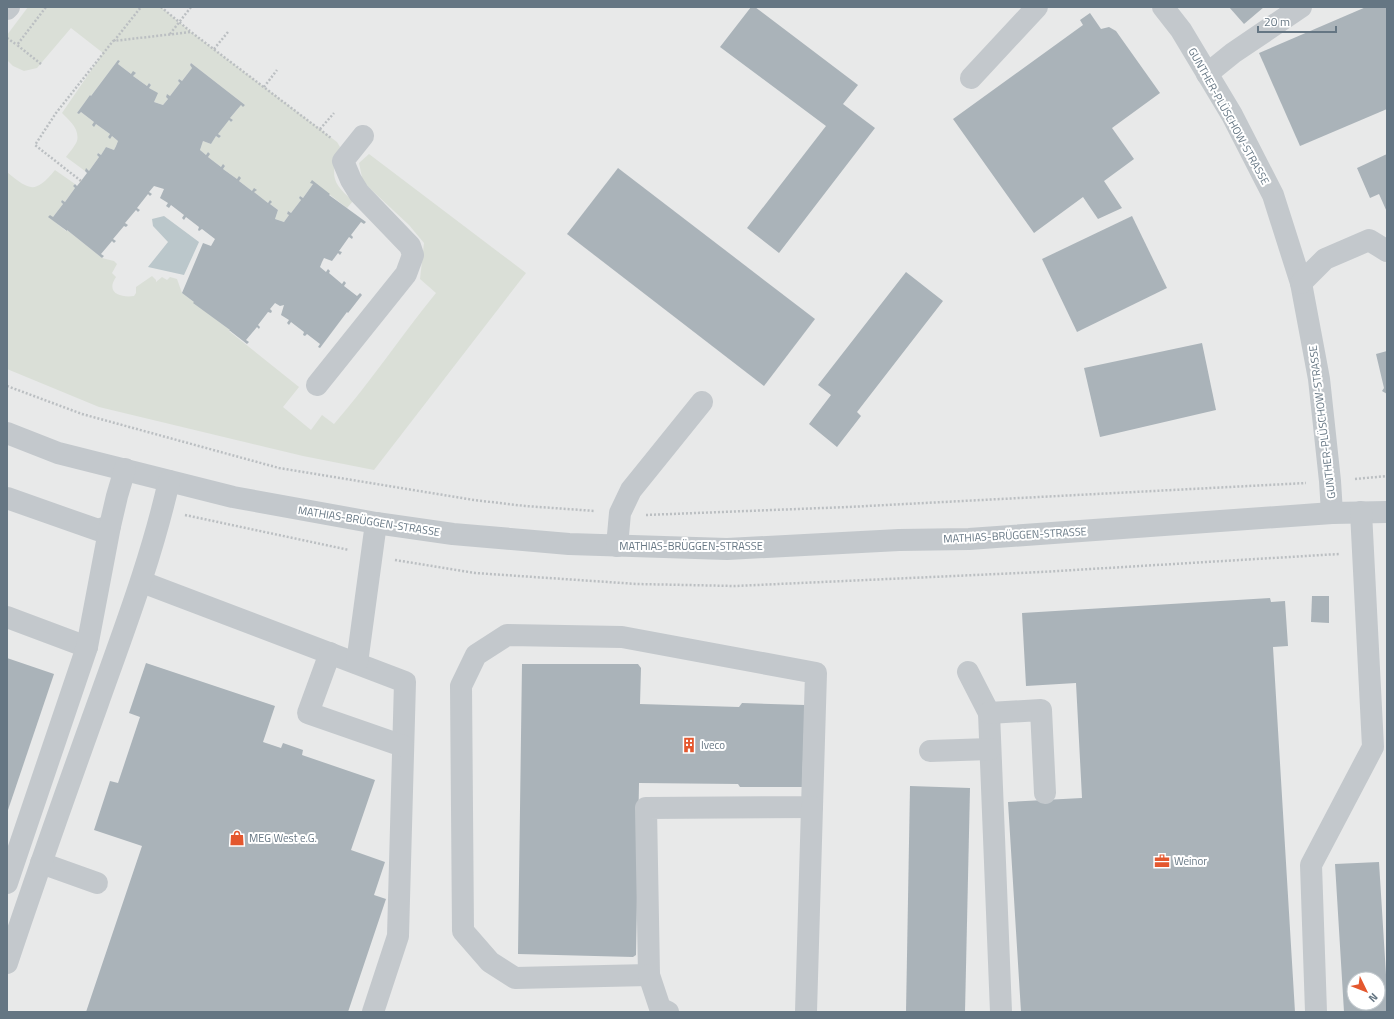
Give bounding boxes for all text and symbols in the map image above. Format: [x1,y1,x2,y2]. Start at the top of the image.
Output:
scale bar [1258,8,1336,34]
text: 20 m [1264,12,1290,31]
street label: GUNTHER-PLÜSCHOW-STRASSE [1185,45,1273,187]
street label: GUNTHER-PLÜSCHOW-STRASSE [1305,344,1339,500]
street label: MATHIAS-BRÜGGEN-STRASSE [297,502,441,540]
street label: MATHIAS-BRÜGGEN-STRASSE [943,523,1087,547]
street label: MATHIAS-BRÜGGEN-STRASSE [619,538,763,554]
building icon: Iveco [680,736,698,754]
place label: Iveco [701,737,725,753]
shop icon: MEG West e.G. [228,829,246,847]
place label: MEG West e.G. [249,830,317,846]
office icon: Weinor [1153,852,1171,870]
place label: Weinor [1174,853,1207,869]
north arrow [1346,971,1386,1011]
text: N [1365,990,1382,1006]

